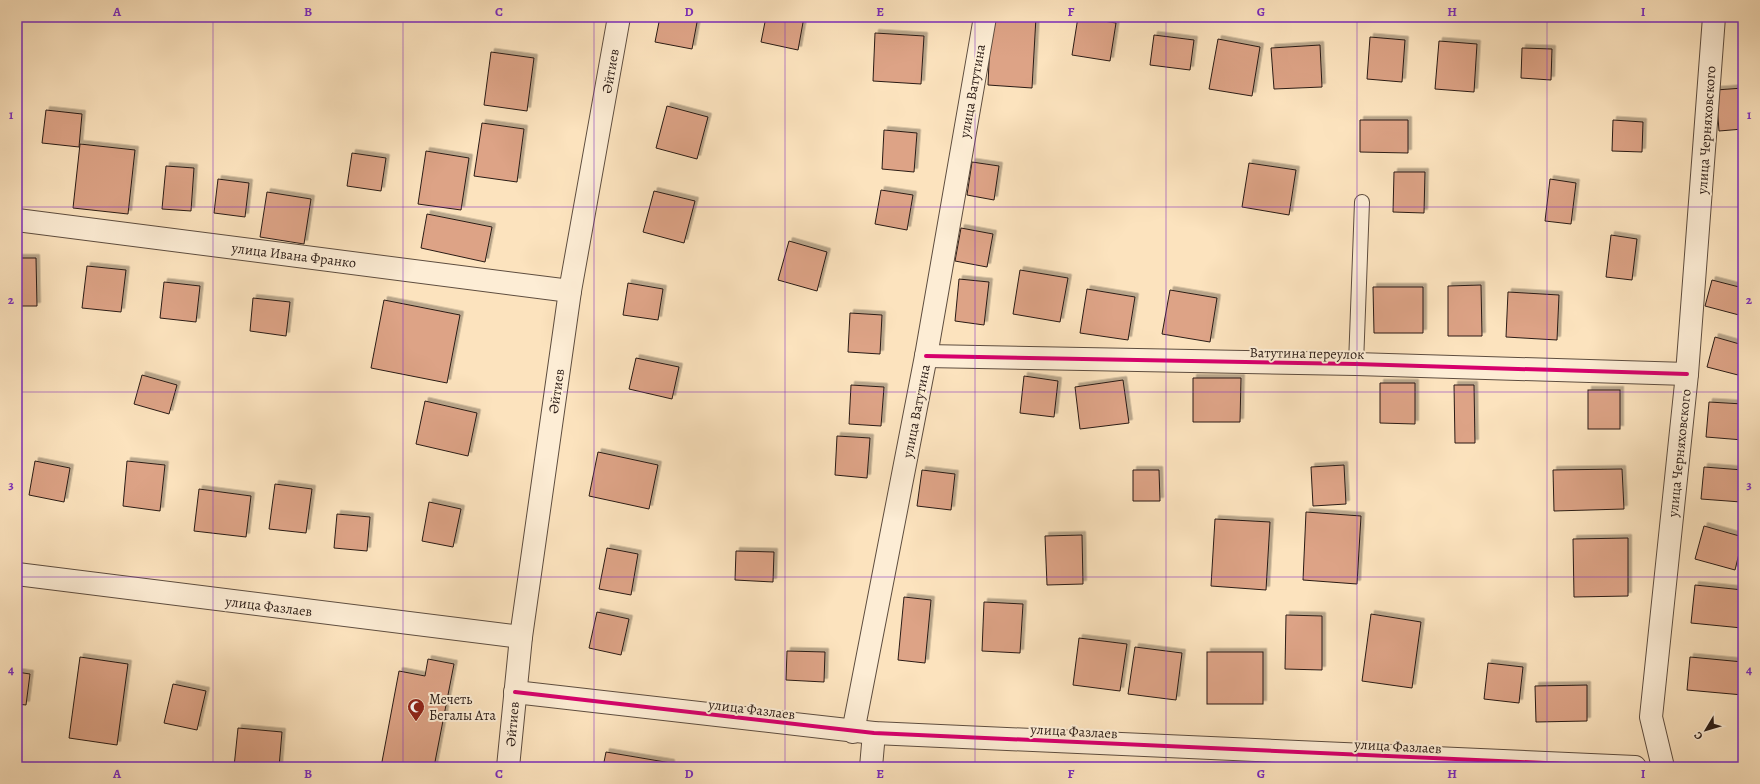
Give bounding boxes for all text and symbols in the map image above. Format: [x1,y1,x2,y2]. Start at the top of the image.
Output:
text: A [112,3,122,20]
text: B [304,3,312,20]
text: C [495,3,503,20]
text: D [684,3,694,20]
text: E [876,3,884,20]
text: F [1068,3,1075,20]
text: G [1257,3,1265,20]
text: H [1447,3,1457,20]
text: I [1641,3,1646,20]
street label: улица Ватутина [955,42,990,140]
street label: Әйтиев [597,47,624,95]
street label: улица Черняховского [1692,65,1720,196]
text: 1 [9,106,14,123]
text: 1 [1747,106,1752,123]
street label: улица Ивана Франко [230,238,357,273]
text: 2 [8,291,15,308]
text: 2 [1746,291,1753,308]
street label: Ватутина переулок [1249,343,1365,364]
street label: улица Ватутина [898,362,935,460]
street label: Әйтиев [544,367,569,415]
street label: улица Черняховского [1663,388,1696,519]
text: 3 [8,476,14,493]
text: 3 [1746,476,1752,493]
street label: улица Фазлаев [223,592,314,621]
text: 4 [8,661,14,678]
text: 4 [1746,661,1752,678]
place label: Мечеть Бегалы Ата [429,690,496,725]
street label: улица Фазлаев [706,695,797,724]
mosque icon: Мечеть Бегалы Ата [406,697,426,722]
street label: Әйтиев [501,700,524,747]
north arrow [1686,710,1726,750]
street label: улица Фазлаев [1029,720,1118,743]
text: С [1690,728,1707,743]
street label: улица Фазлаев [1353,735,1442,758]
text: A [112,765,122,782]
text: B [304,765,312,782]
text: C [495,765,503,782]
text: D [684,765,694,782]
text: E [876,765,884,782]
text: F [1068,765,1075,782]
text: G [1257,765,1265,782]
text: H [1447,765,1457,782]
text: I [1641,765,1646,782]

